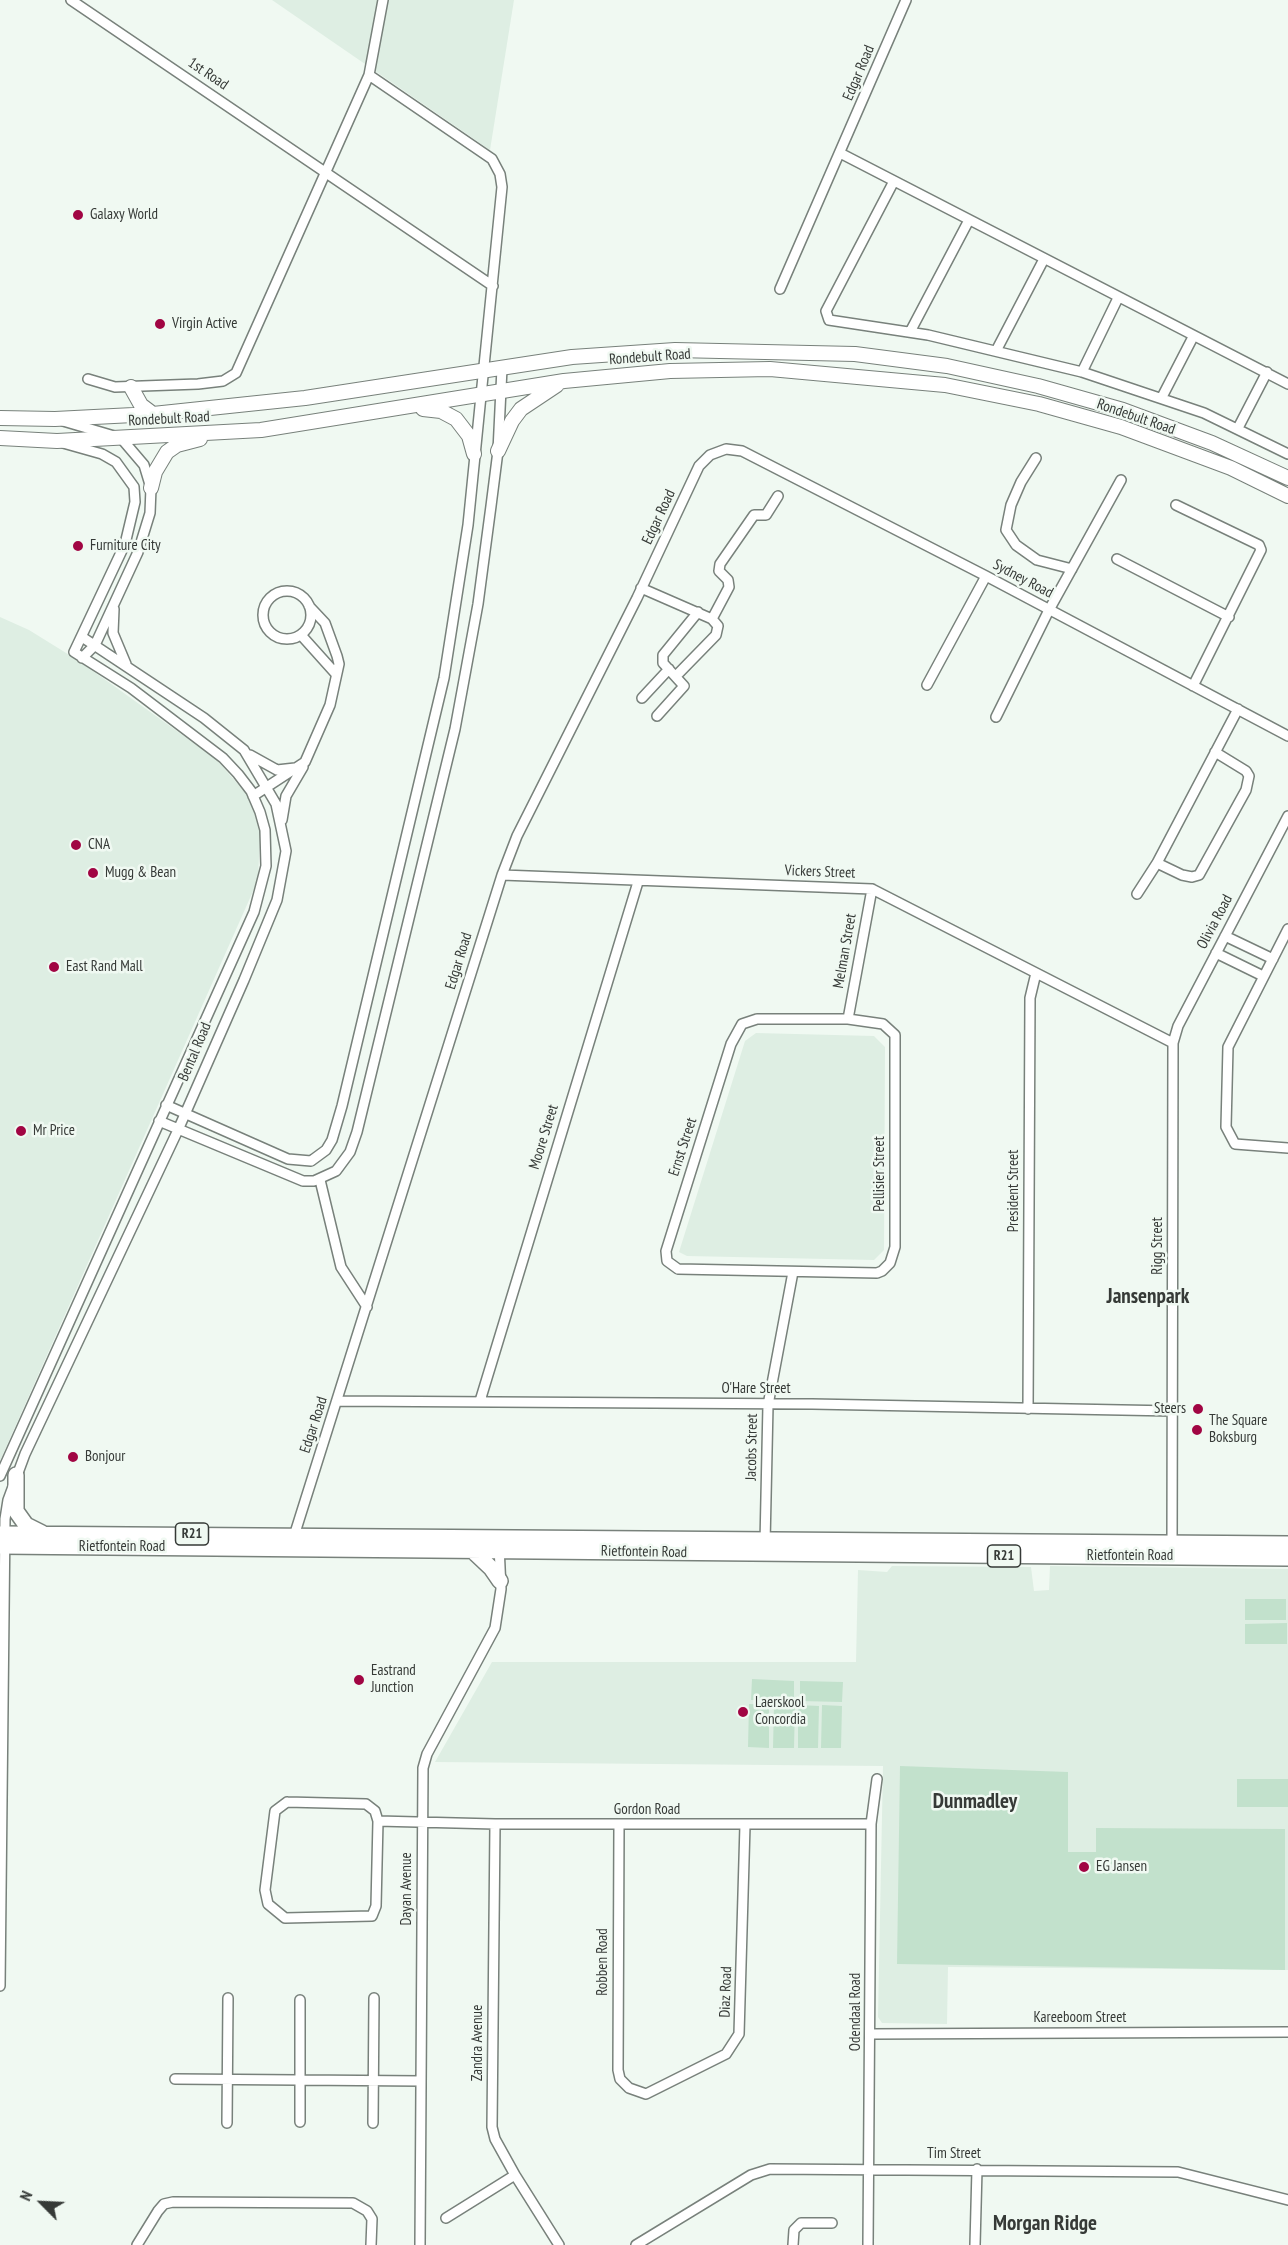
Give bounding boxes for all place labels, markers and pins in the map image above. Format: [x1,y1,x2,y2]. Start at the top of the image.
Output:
place label: Galaxy World [90,206,158,224]
marker: Galaxy World [71,208,85,222]
place label: Virgin Active [172,315,237,333]
marker: Virgin Active [153,317,167,331]
place label: Furniture City [90,537,161,555]
marker: Furniture City [71,539,85,553]
place label: CNA [88,836,110,854]
marker: CNA [69,838,83,852]
place label: Mugg & Bean [105,864,176,882]
marker: Mugg & Bean [86,866,100,880]
place label: East Rand Mall [66,958,143,976]
marker: East Rand Mall [47,960,61,974]
place label: Mr Price [33,1122,75,1140]
marker: Mr Price [14,1124,28,1138]
place label: Steers [1154,1400,1186,1418]
marker: Steers [1191,1402,1205,1416]
place label: The Square Boksburg [1209,1412,1267,1447]
marker: The Square Boksburg [1190,1423,1204,1437]
place label: Bonjour [85,1448,125,1466]
marker: Bonjour [66,1450,80,1464]
place label: Eastrand Junction [371,1662,416,1697]
marker: Eastrand Junction [352,1673,366,1687]
place label: Laerskool Concordia [755,1694,806,1729]
marker: Laerskool Concordia [736,1705,750,1719]
place label: EG Jansen [1096,1858,1147,1876]
marker: EG Jansen [1077,1860,1091,1874]

